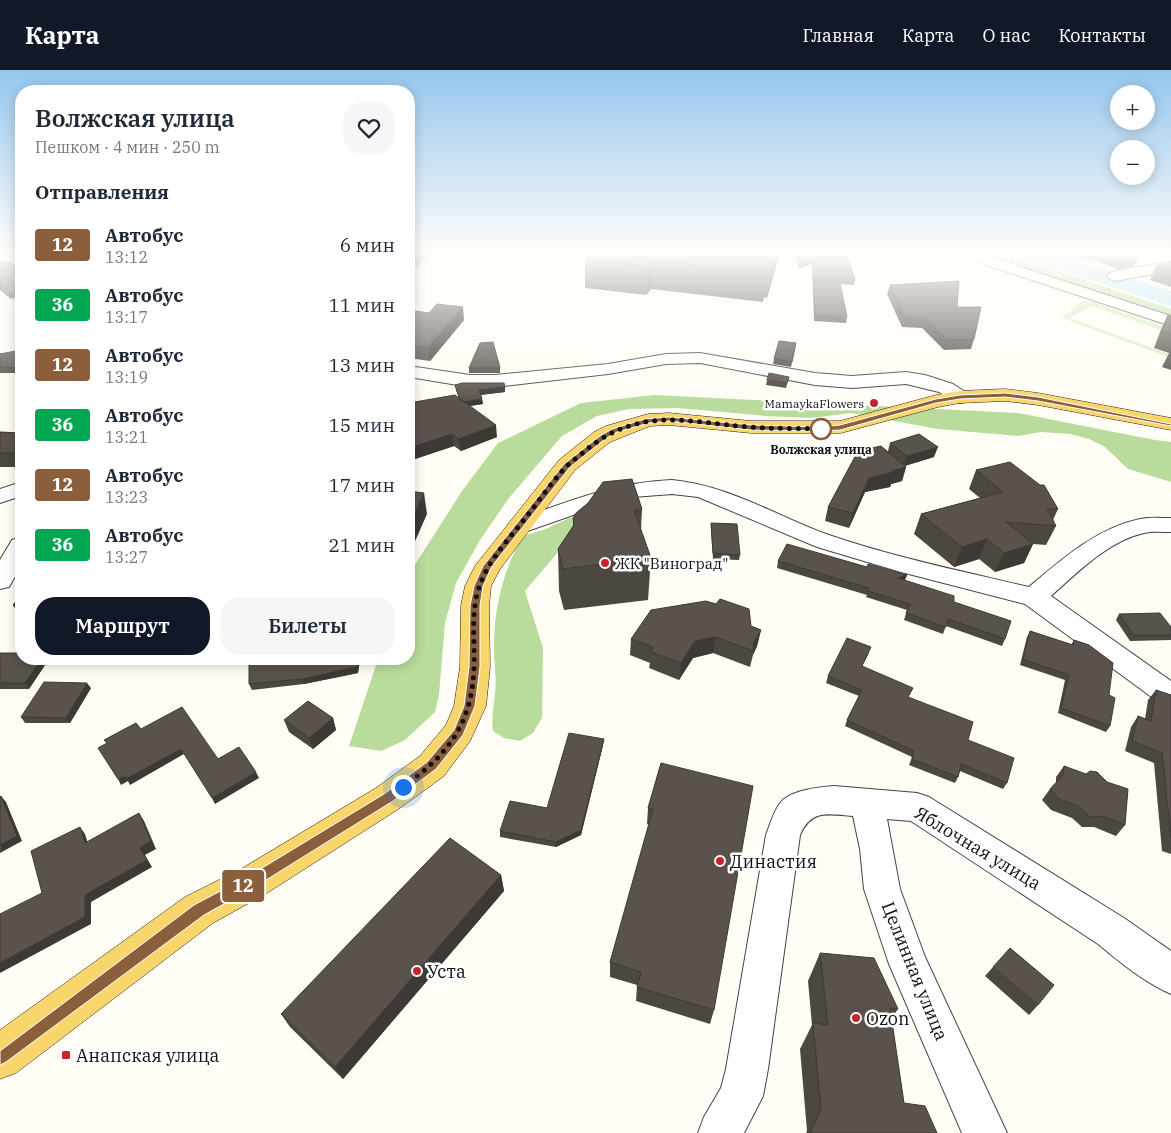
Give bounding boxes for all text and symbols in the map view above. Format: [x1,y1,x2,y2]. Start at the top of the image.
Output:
text: Карта [25,19,100,51]
text: Главная [802,24,874,47]
text: Карта [902,24,954,47]
text: О нас [982,24,1030,47]
text: Контакты [1058,24,1146,47]
map controls [1110,85,1155,185]
button: + [1110,85,1155,130]
text: Волжская улица [35,102,235,134]
button: heart [343,102,395,154]
text: Пешком · 4 мин · 250 m [35,137,220,157]
button: − [1110,140,1155,185]
text: Отправления [35,180,169,204]
text: Автобус [105,223,183,247]
text: 12 [52,233,73,256]
text: 6 мин [340,233,395,257]
text: 13:12 [105,247,148,267]
text: Автобус [105,283,183,307]
text: 36 [52,293,73,316]
text: 11 мин [328,293,395,317]
text: 13:17 [105,307,148,327]
text: Автобус [105,343,183,367]
text: 12 [52,353,73,376]
text: 13 мин [328,353,395,377]
text: 13:19 [105,367,148,387]
place label: MamaykaFlowers [765,396,864,411]
marker: MamaykaFlowers [868,397,880,409]
text: Автобус [105,403,183,427]
text: 36 [52,413,73,436]
text: 15 мин [328,413,395,437]
marker: Волжская улица [810,418,832,440]
text: 13:21 [105,427,148,447]
place label: Волжская улица [770,442,872,457]
text: Автобус [105,463,183,487]
text: 12 [52,473,73,496]
text: 17 мин [328,473,395,497]
text: 13:23 [105,487,148,507]
text: Автобус [105,523,183,547]
text: 36 [52,533,73,556]
text: 21 мин [328,533,395,557]
text: 13:27 [105,547,148,567]
place label: ЖК "Виноград" [615,554,728,573]
marker: ЖК "Виноград" [599,557,611,569]
button: Маршрут [35,597,210,655]
button: Билеты [220,597,395,655]
your location [391,775,416,800]
street label: Яблочная улица [911,801,1046,895]
place label: Династия [730,850,817,873]
marker: Династия [714,855,726,867]
line badge: 12 [220,870,266,902]
text: 12 [232,874,254,897]
street label: Целинная улица [877,898,953,1044]
place label: Уста [427,960,466,983]
marker: Уста [411,965,423,977]
place label: Ozon [866,1007,910,1030]
marker: Ozon [850,1012,862,1024]
place label: Анапская улица [76,1044,220,1067]
marker: Анапская улица [60,1049,72,1061]

